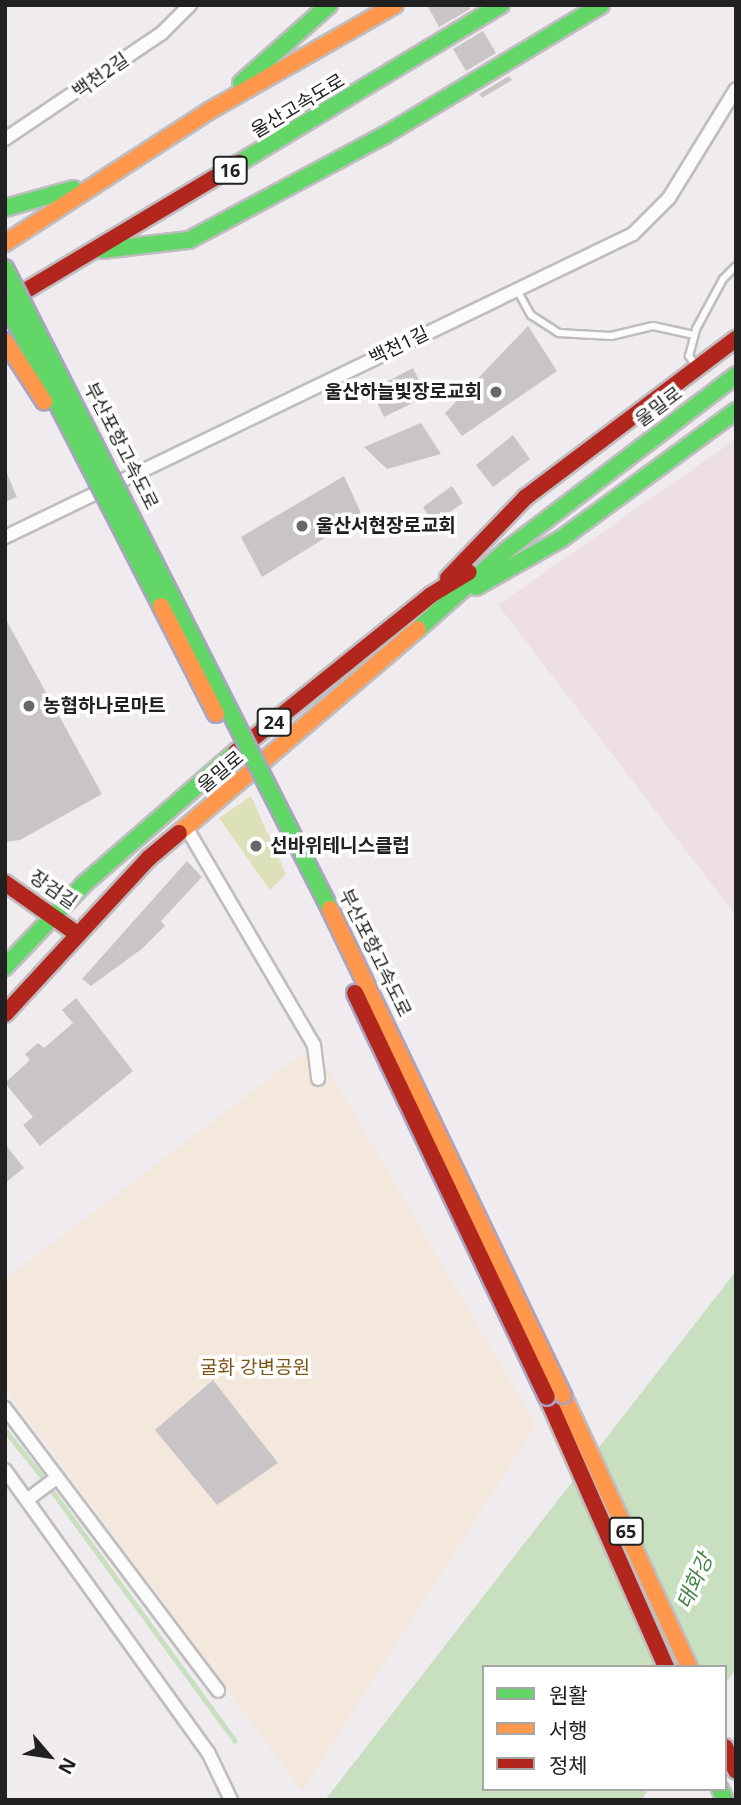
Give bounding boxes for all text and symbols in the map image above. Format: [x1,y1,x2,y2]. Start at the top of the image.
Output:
street label: 백천2길 [69,49,133,103]
street label: 울산고속도로 [247,69,349,143]
road number: 16 [212,155,247,184]
street label: 백천1길 [366,322,432,370]
street label: 부산포항고속도로 [79,379,163,513]
place label: 울산하늘빛장로교회 [325,381,482,403]
street label: 울밀로 [631,382,687,432]
marker: 울산하늘빛장로교회 [488,384,504,400]
place label: 울산서현장로교회 [316,515,456,537]
marker: 울산서현장로교회 [294,518,310,534]
place label: 농협하나로마트 [43,695,165,717]
marker: 농협하나로마트 [21,698,37,714]
road number: 24 [256,708,292,736]
street label: 울밀로 [194,746,248,798]
place label: 선바위테니스클럽 [270,835,410,857]
marker: 선바위테니스클럽 [248,838,264,854]
street label: 장검길 [25,866,81,914]
street label: 부산포항고속도로 [334,885,416,1021]
park label: 굴화 강변공원 [200,1357,310,1379]
road number: 65 [608,1516,644,1546]
water label: 태화강 [671,1549,717,1613]
legend [482,1665,727,1791]
text: 원활 [549,1681,588,1709]
text: 서행 [549,1716,588,1744]
north arrow [14,1721,84,1791]
text: 정체 [549,1751,588,1779]
text: N [52,1753,82,1779]

